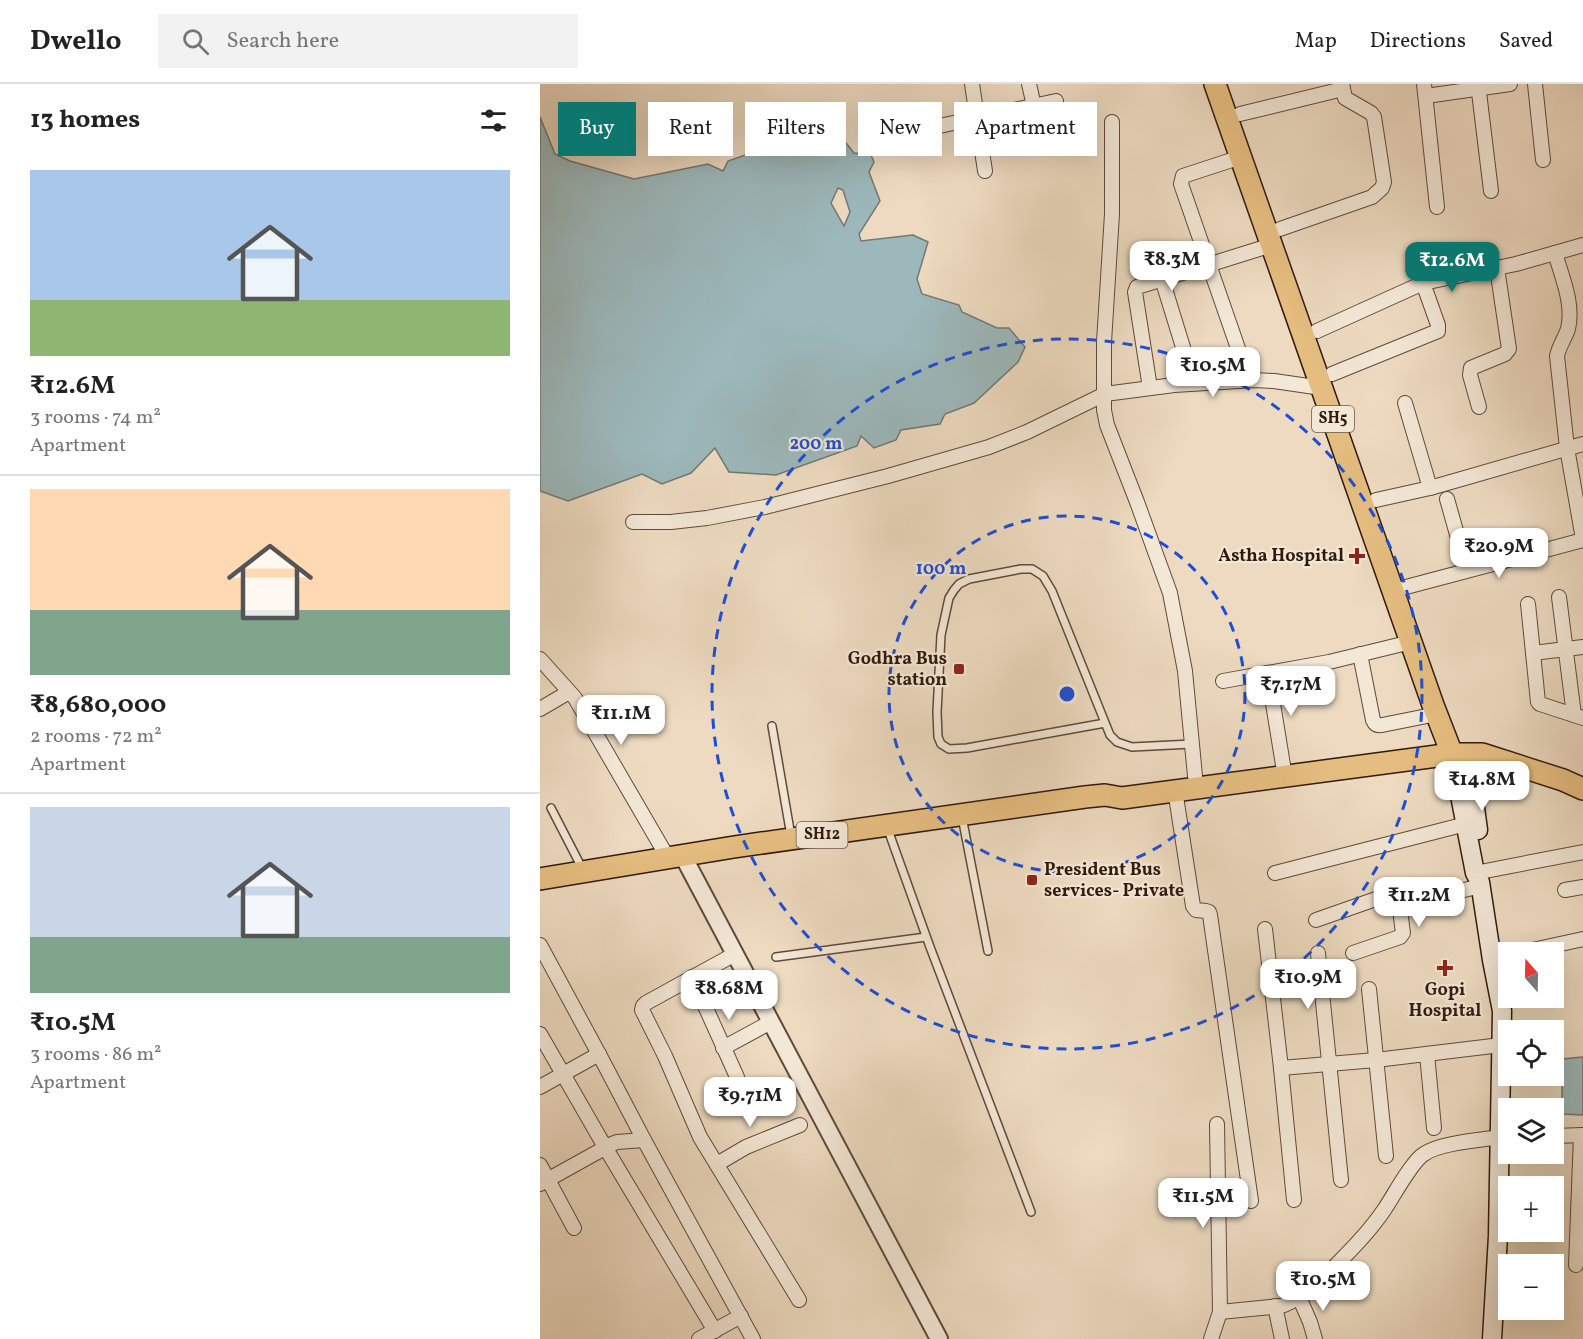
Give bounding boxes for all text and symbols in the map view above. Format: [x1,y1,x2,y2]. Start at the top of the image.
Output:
search box [158,14,578,68]
text: Dwello [30,22,122,61]
icon: search [179,25,212,58]
text: Search here [227,26,339,57]
text: Map [1295,27,1337,56]
text: Directions [1370,27,1466,56]
text: Saved [1499,27,1553,56]
text: 13 homes [30,102,140,138]
chip: Buy [558,102,636,156]
chip: Rent [648,102,733,156]
chip: Filters [745,102,846,156]
chip: New [858,102,942,156]
chip: Apartment [954,102,1097,156]
icon: filters [477,104,510,137]
icon: home [216,209,324,317]
pin: ₹8.3M [1130,241,1214,292]
pin: ₹12.6M [1403,242,1501,293]
text: ₹8.3M [1144,246,1200,274]
text: ₹12.6M [1419,247,1485,275]
pin: ₹10.5M [1164,347,1262,398]
text: ₹10.5M [1180,352,1246,380]
text: ₹12.6M [30,368,115,404]
text: 3 rooms · 74 m² [30,404,161,432]
road number: SH5 [1312,406,1354,432]
text: Apartment [30,432,126,460]
text: 200 m [790,432,842,457]
icon: home [216,528,324,636]
pin: ₹20.9M [1450,528,1548,579]
text: ₹20.9M [1464,533,1534,561]
place label: Astha Hospital [1218,544,1344,569]
marker: Astha Hospital [1348,547,1366,565]
text: 100 m [916,557,966,582]
place label: Godhra Bus station [848,647,947,693]
marker: Godhra Bus station [952,662,966,676]
pin: ₹7.17M [1242,666,1340,717]
text: ₹7.17M [1260,671,1322,699]
centre of rings [1057,684,1077,704]
text: ₹8,680,000 [30,687,166,723]
pin: ₹11.1M [572,695,670,746]
text: ₹11.1M [591,700,651,728]
text: 2 rooms · 72 m² [30,723,162,751]
text: Apartment [30,751,126,779]
pin: ₹14.8M [1433,761,1531,812]
text: ₹14.8M [1448,766,1516,794]
road number: SH12 [796,822,848,848]
icon: home [216,846,324,954]
place label: President Bus services- Private [1044,858,1184,904]
marker: President Bus services- Private [1025,873,1039,887]
pin: ₹11.2M [1370,877,1468,928]
text: ₹11.2M [1388,882,1450,910]
north arrow [1498,942,1564,1008]
map controls [1498,942,1564,1320]
pin: ₹10.9M [1259,959,1357,1010]
marker: Gopi Hospital [1436,959,1454,977]
text: ₹10.9M [1274,964,1342,992]
pin: ₹8.68M [680,970,778,1021]
text: ₹8.68M [695,975,763,1003]
place label: Gopi Hospital [1409,978,1481,1024]
text: ₹10.5M [30,1005,116,1041]
button: locate [1498,1020,1564,1086]
text: 3 rooms · 86 m² [30,1041,161,1069]
text: Apartment [30,1069,126,1097]
pin: ₹9.71M [701,1077,799,1128]
text: ₹9.71M [718,1082,782,1110]
button: layers [1498,1098,1564,1164]
button: + [1498,1176,1564,1242]
pin: ₹11.5M [1154,1178,1252,1229]
text: ₹11.5M [1172,1183,1234,1211]
button: − [1498,1254,1564,1320]
pin: ₹10.5M [1274,1261,1372,1312]
text: ₹10.5M [1290,1266,1356,1294]

